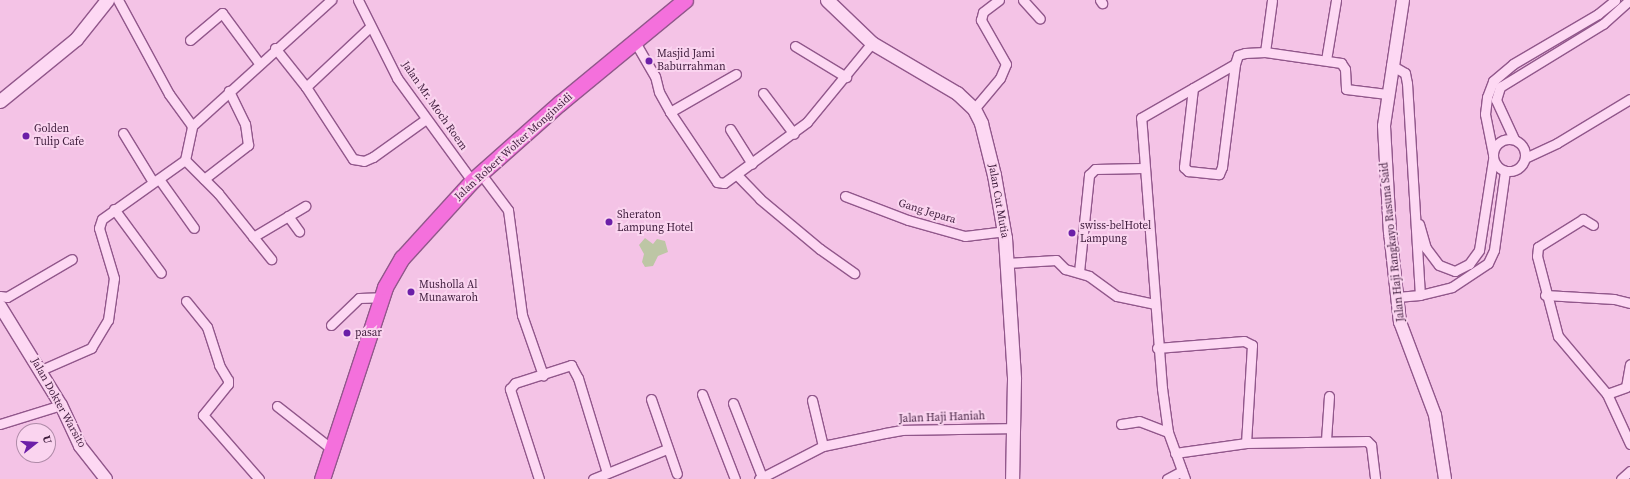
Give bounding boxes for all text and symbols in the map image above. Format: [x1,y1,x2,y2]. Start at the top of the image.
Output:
place label: Masjid Jami Baburrahman [657,48,726,74]
marker: Masjid Jami Baburrahman [644,56,654,66]
street label: Jalan Mr. Moch Roem [398,59,470,153]
street label: Jalan Robert Wolter Monginsidi [452,90,576,204]
place label: Golden Tulip Cafe [34,123,84,149]
marker: Golden Tulip Cafe [21,131,31,141]
street label: Jalan Haji Rangkayo Rasuna Said [1378,162,1408,322]
street label: Jalan Cut Mutia [985,163,1011,239]
street label: Gang Jepara [897,197,957,227]
place label: Sheraton Lampung Hotel [617,209,693,235]
marker: Sheraton Lampung Hotel [604,217,614,227]
place label: swiss-belHotel Lampung [1080,220,1151,246]
marker: swiss-belHotel Lampung [1067,228,1077,238]
place label: Musholla Al Munawaroh [419,279,478,305]
marker: Musholla Al Munawaroh [406,287,416,297]
place label: pasar [355,326,382,340]
marker: pasar [342,328,352,338]
street label: Jalan Dokter Warsito [28,356,88,450]
street label: Jalan Haji Haniah [899,410,985,426]
north arrow [16,423,56,463]
text: U [39,434,55,446]

